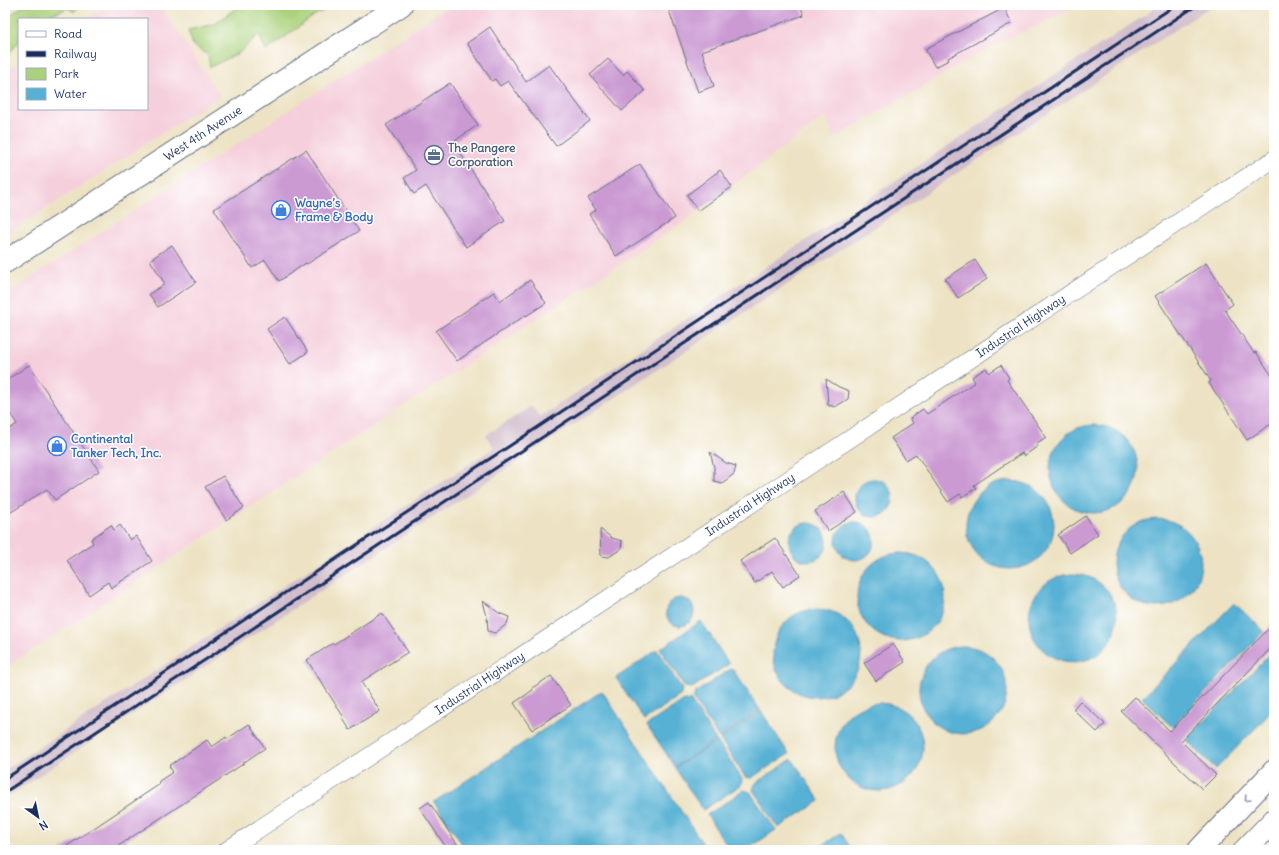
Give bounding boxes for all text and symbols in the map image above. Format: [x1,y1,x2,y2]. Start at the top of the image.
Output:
legend [18,18,148,110]
text: Road [54,26,82,41]
text: Railway [54,46,97,61]
text: Park [54,66,79,81]
text: Water [54,86,87,101]
street label: West 4th Avenue [161,102,245,164]
place label: The Pangere Corporation [448,140,516,170]
office icon: The Pangere Corporation [423,144,445,166]
place label: Wayne’s Frame & Body [295,195,373,225]
shop icon: Wayne’s Frame & Body [270,199,292,221]
street label: Industrial Highway [973,291,1068,361]
place label: Continental Tanker Tech, Inc. [71,431,162,460]
shop icon: Continental Tanker Tech, Inc. [46,435,68,457]
street label: Industrial Highway [703,469,797,539]
street label: Industrial Highway [432,648,527,717]
one-way arrow [1244,794,1252,802]
north arrow [18,797,58,837]
text: N [36,817,50,833]

